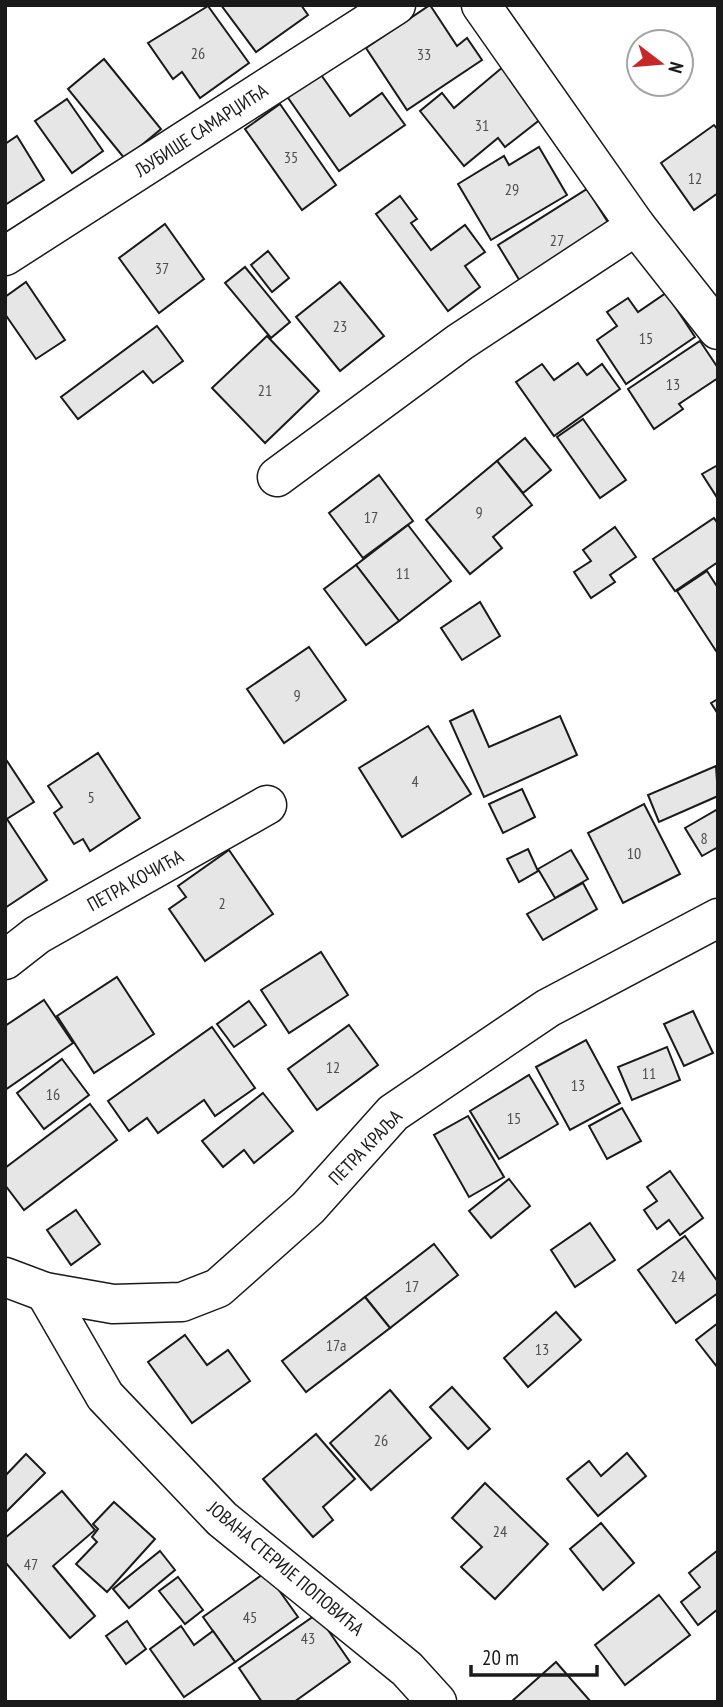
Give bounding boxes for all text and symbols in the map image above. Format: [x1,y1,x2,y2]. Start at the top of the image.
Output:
north arrow [625,28,695,98]
house number: 26 [191,43,205,63]
house number: 33 [417,44,431,64]
text: N [663,59,689,76]
street label: ЉУБИШЕ САМАРЏИЋА [129,78,272,182]
house number: 31 [475,115,489,135]
house number: 35 [284,147,298,167]
house number: 12 [688,168,702,188]
house number: 29 [505,179,519,199]
house number: 27 [550,230,564,250]
house number: 37 [155,258,169,278]
house number: 23 [333,316,347,336]
house number: 15 [639,328,653,348]
house number: 13 [666,374,680,394]
house number: 21 [258,380,272,400]
house number: 9 [475,502,483,522]
house number: 17 [364,507,378,527]
house number: 11 [396,563,410,583]
house number: 9 [293,685,301,705]
house number: 4 [411,771,419,791]
house number: 5 [87,787,95,807]
house number: 8 [700,828,708,848]
house number: 10 [627,843,641,863]
street label: ПЕТРА КОЧИЋА [83,844,187,916]
house number: 2 [218,893,226,913]
house number: 12 [326,1057,340,1077]
house number: 11 [642,1063,656,1083]
house number: 13 [571,1075,585,1095]
house number: 16 [46,1084,60,1104]
street label: ПЕТРА КРАЉА [323,1104,407,1190]
house number: 15 [507,1108,521,1128]
house number: 24 [671,1266,685,1286]
house number: 17 [405,1276,419,1296]
house number: 17a [326,1335,346,1355]
house number: 13 [535,1339,549,1359]
house number: 26 [374,1430,388,1450]
street label: ЈОВАНА СТЕРИЈЕ ПОПОВИЋА [202,1495,369,1640]
house number: 24 [493,1521,507,1541]
house number: 47 [24,1554,38,1574]
house number: 45 [243,1607,257,1627]
house number: 43 [301,1628,315,1648]
scale bar [471,1634,597,1678]
text: 20 m [482,1644,519,1671]

